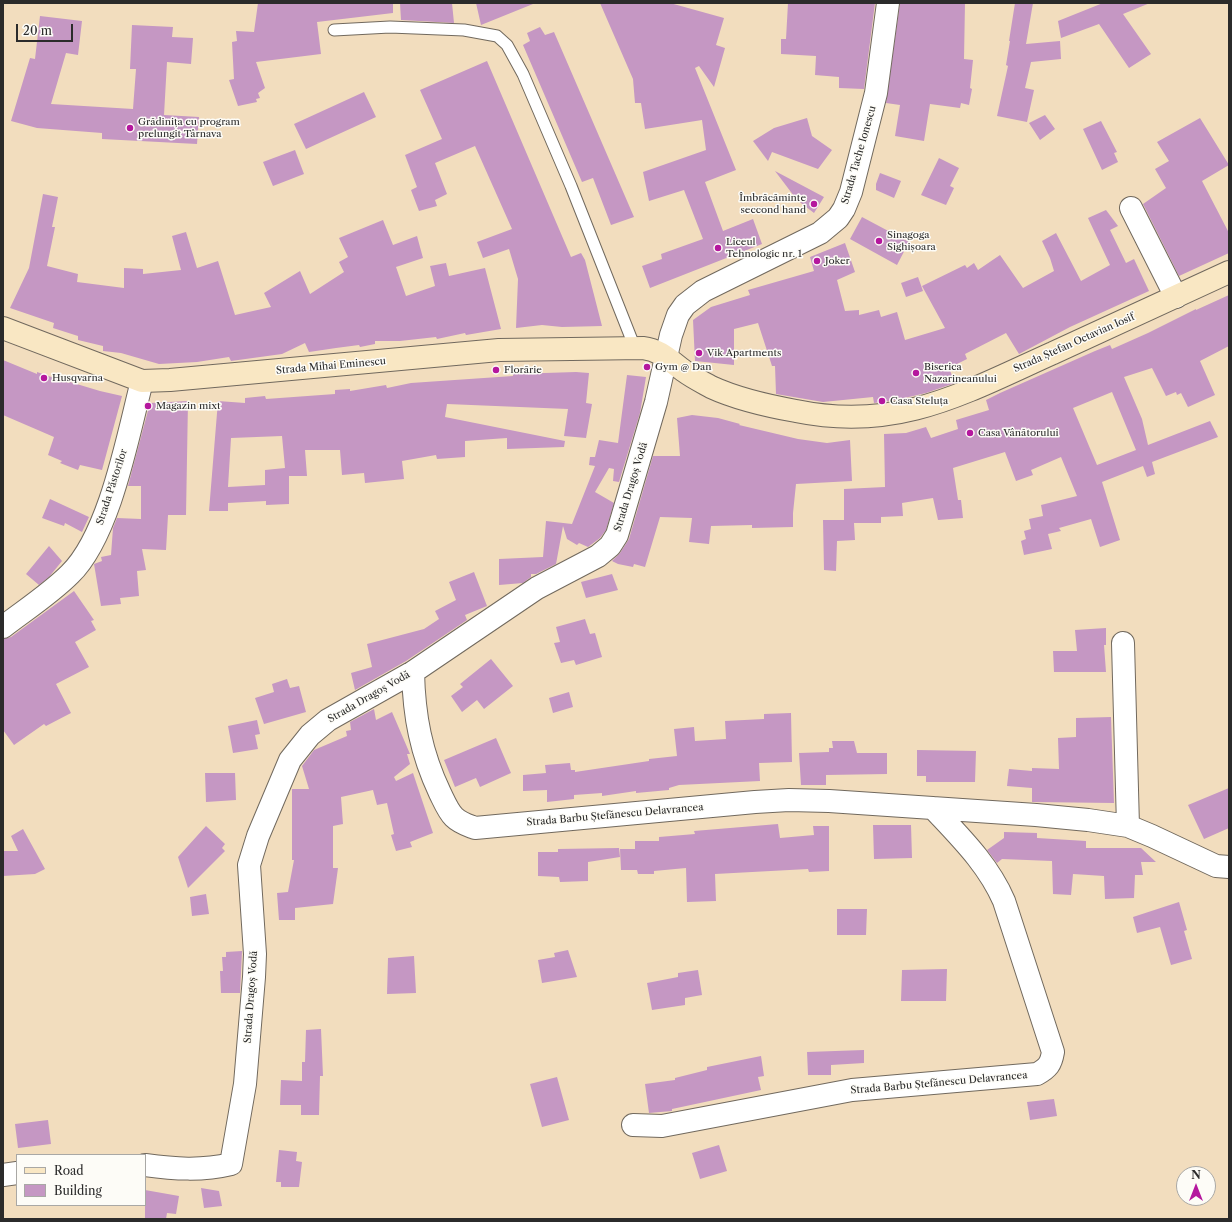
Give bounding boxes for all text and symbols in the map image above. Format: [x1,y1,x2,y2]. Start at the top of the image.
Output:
scale bar [18,16,75,42]
text: 20 m [23,23,52,38]
street label: Strada Tache Ionescu [839,104,879,206]
place label: Grădinița cu program prelungit Târnava [138,116,240,140]
marker: Grădinița cu program prelungit Târnava [125,123,135,133]
place label: Îmbrăcăminte seccond hand [739,192,806,216]
marker: Îmbrăcăminte seccond hand [809,199,819,209]
place label: Sinagoga Sighișoara [887,229,936,252]
place label: Liceul Tehnologic nr. 1 [726,236,802,260]
marker: Sinagoga Sighișoara [874,236,884,246]
marker: Liceul Tehnologic nr. 1 [713,243,723,253]
place label: Joker [825,255,850,267]
marker: Joker [812,256,822,266]
street label: Strada Ștefan Octavian Iosif [1012,311,1136,375]
place label: Vik Apartments [707,347,781,359]
marker: Vik Apartments [694,348,704,358]
street label: Strada Mihai Eminescu [276,355,386,377]
place label: Gym @ Dan [655,361,712,373]
place label: Biserica Nazarineanului [924,361,997,384]
marker: Gym @ Dan [642,362,652,372]
place label: Florărie [504,364,542,376]
marker: Florărie [491,365,501,375]
marker: Biserica Nazarineanului [911,368,921,378]
place label: Husqvarna [52,372,103,384]
marker: Husqvarna [39,373,49,383]
place label: Casa Steluța [890,395,948,407]
marker: Casa Steluța [877,396,887,406]
place label: Magazin mixt [156,400,221,412]
marker: Magazin mixt [143,401,153,411]
place label: Casa Vânătorului [978,427,1059,439]
marker: Casa Vânătorului [965,428,975,438]
street label: Strada Dragoș Vodă [612,441,650,533]
street label: Strada Păstorilor [94,447,130,527]
street label: Strada Dragoș Vodă [326,669,412,725]
street label: Strada Barbu Ștefănescu Delavrancea [526,801,704,829]
street label: Strada Dragoș Vodă [242,950,260,1044]
street label: Strada Barbu Ștefănescu Delavrancea [850,1069,1028,1097]
legend [16,1154,146,1206]
text: Road [54,1163,84,1178]
north arrow [1176,1166,1216,1206]
text: N [1191,1168,1201,1182]
text: Building [54,1183,102,1198]

